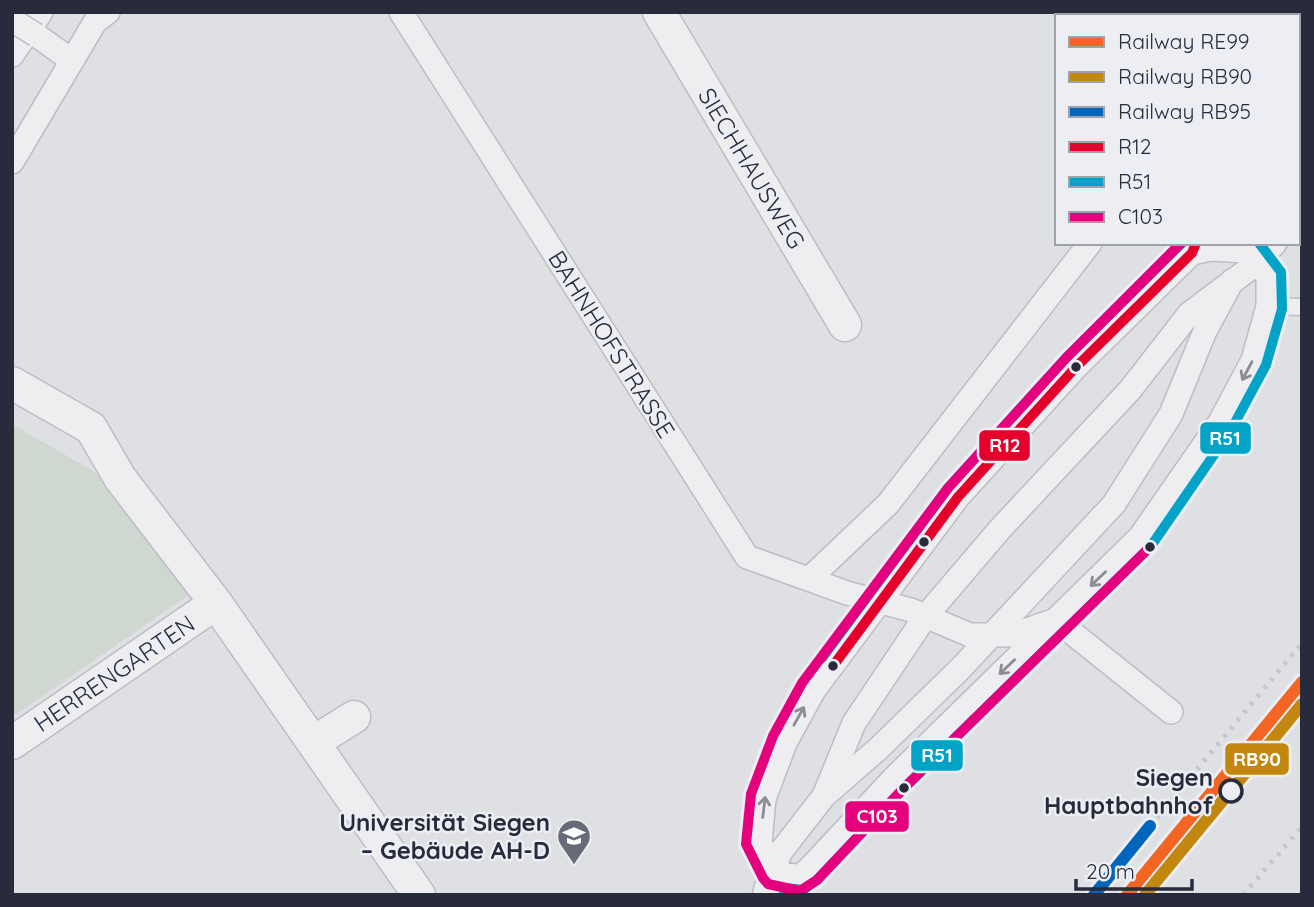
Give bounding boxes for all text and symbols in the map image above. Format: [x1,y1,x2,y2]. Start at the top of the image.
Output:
legend [1055,14,1300,245]
text: Railway RE99 [1118,28,1250,54]
text: Railway RB90 [1118,63,1252,89]
street label: SIECHHAUSWEG [692,82,812,254]
text: Railway RB95 [1118,98,1251,124]
text: R12 [1118,133,1151,159]
text: R51 [1118,168,1151,194]
text: C103 [1118,203,1163,229]
street label: BAHNHOFSTRASSE [542,245,682,443]
unlabelled marker [1069,360,1083,374]
one-way arrow [1240,360,1253,381]
line badge: R51 [1199,421,1252,455]
text: R51 [1209,426,1241,450]
line badge: R12 [978,429,1031,462]
text: R12 [989,433,1021,457]
unlabelled marker [917,535,931,549]
unlabelled marker [1143,540,1157,554]
one-way arrow [1090,570,1107,587]
street label: HERRENGARTEN [28,608,200,738]
unlabelled marker [826,659,840,673]
one-way arrow [999,659,1016,676]
one-way arrow [793,707,807,727]
line badge: R51 [910,739,964,772]
line badge: RB90 [1224,742,1290,776]
text: R51 [921,743,953,767]
text: RB90 [1233,747,1281,771]
place label: Siegen Hauptbahnhof [1044,762,1214,820]
marker: Siegen Hauptbahnhof [1219,779,1243,803]
unlabelled marker [897,781,911,795]
one-way arrow [757,796,770,819]
line badge: C103 [844,800,910,833]
text: C103 [856,804,898,828]
place label: Universität Siegen – Gebäude AH-D [339,807,550,865]
school or university icon: Universität Siegen – Gebäude AH-D [555,817,593,866]
scale bar [1076,848,1192,892]
text: 20 m [1086,858,1135,884]

